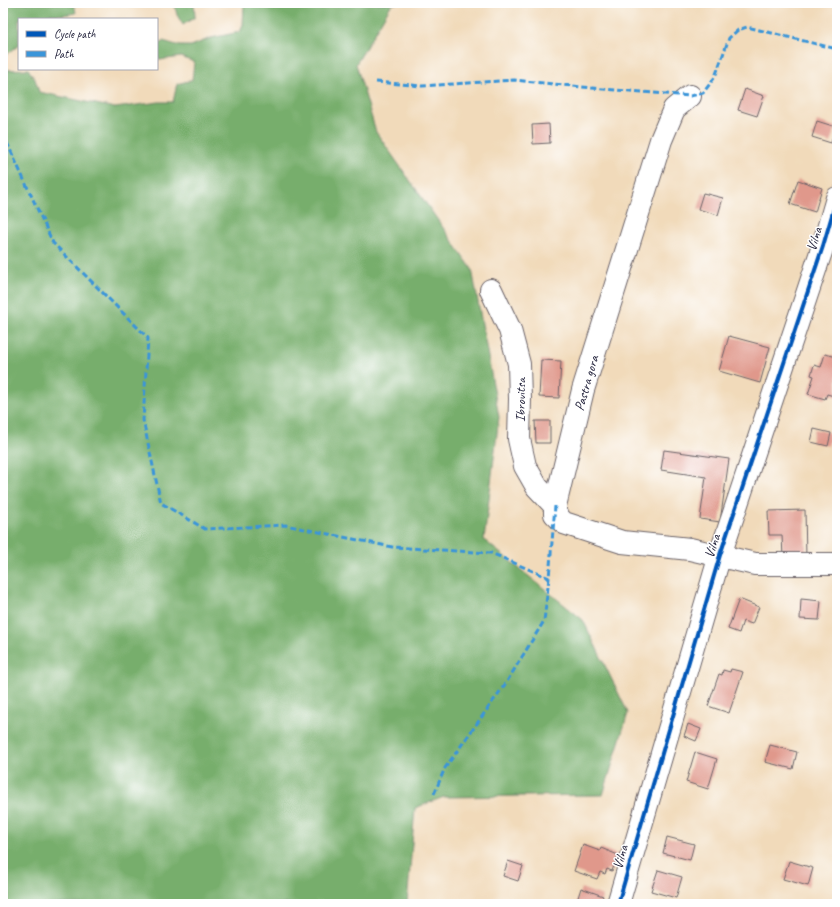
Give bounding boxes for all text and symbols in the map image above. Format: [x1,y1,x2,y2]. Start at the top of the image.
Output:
legend [18,18,158,70]
text: Cycle path [54,26,96,42]
text: Path [54,46,74,62]
street label: Vilna [803,224,826,253]
street label: Pastra gora [571,353,603,413]
street label: Ibrovitsa [512,377,529,422]
street label: Vilna [701,531,725,560]
street label: Vilna [609,842,632,871]

